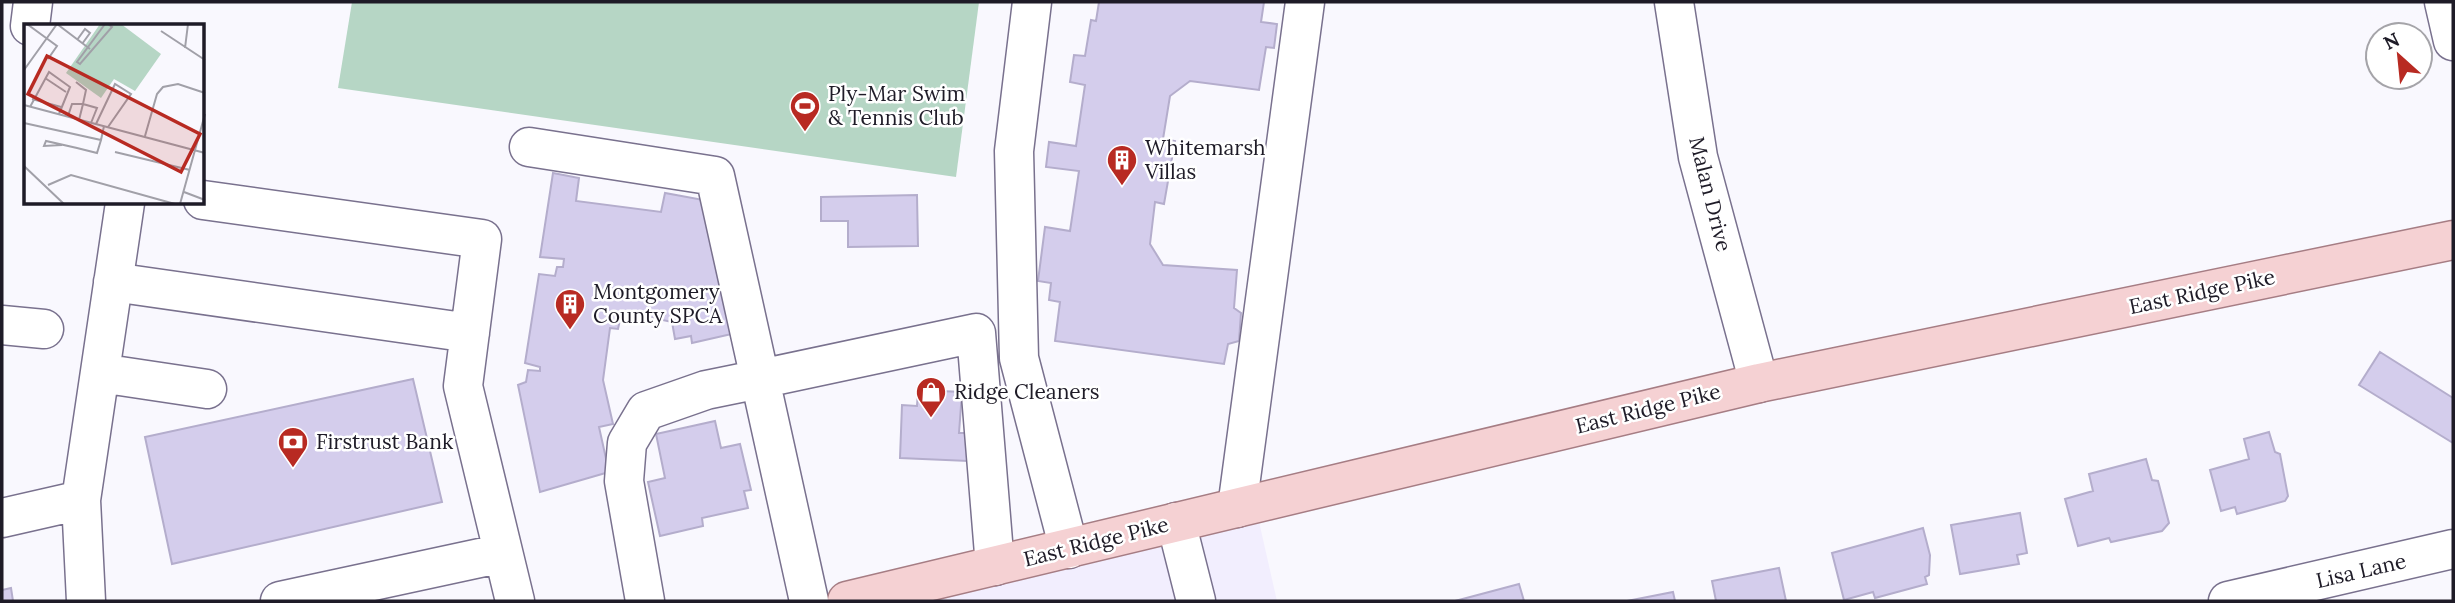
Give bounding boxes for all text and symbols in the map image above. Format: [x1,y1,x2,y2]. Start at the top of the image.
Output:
north arrow [2364,21,2434,91]
inset map [24,24,205,205]
text: N [2379,27,2404,55]
place label: Ply-Mar Swim & Tennis Club [828,80,966,131]
sports icon: Ply-Mar Swim & Tennis Club [788,89,822,133]
place label: Whitemarsh Villas [1144,134,1266,185]
street label: Malan Drive [1683,134,1738,254]
building icon: Whitemarsh Villas [1105,143,1139,187]
street label: East Ridge Pike [2126,263,2277,320]
place label: Montgomery County SPCA [593,278,723,329]
building icon: Montgomery County SPCA [553,287,587,331]
shop icon: Ridge Cleaners [914,375,948,419]
street label: East Ridge Pike [1573,377,1723,440]
place label: Ridge Cleaners [954,378,1100,405]
bank icon: Firstrust Bank [276,425,310,469]
place label: Firstrust Bank [316,428,454,455]
street label: East Ridge Pike [1021,510,1171,573]
street label: Lisa Lane [2313,547,2409,594]

